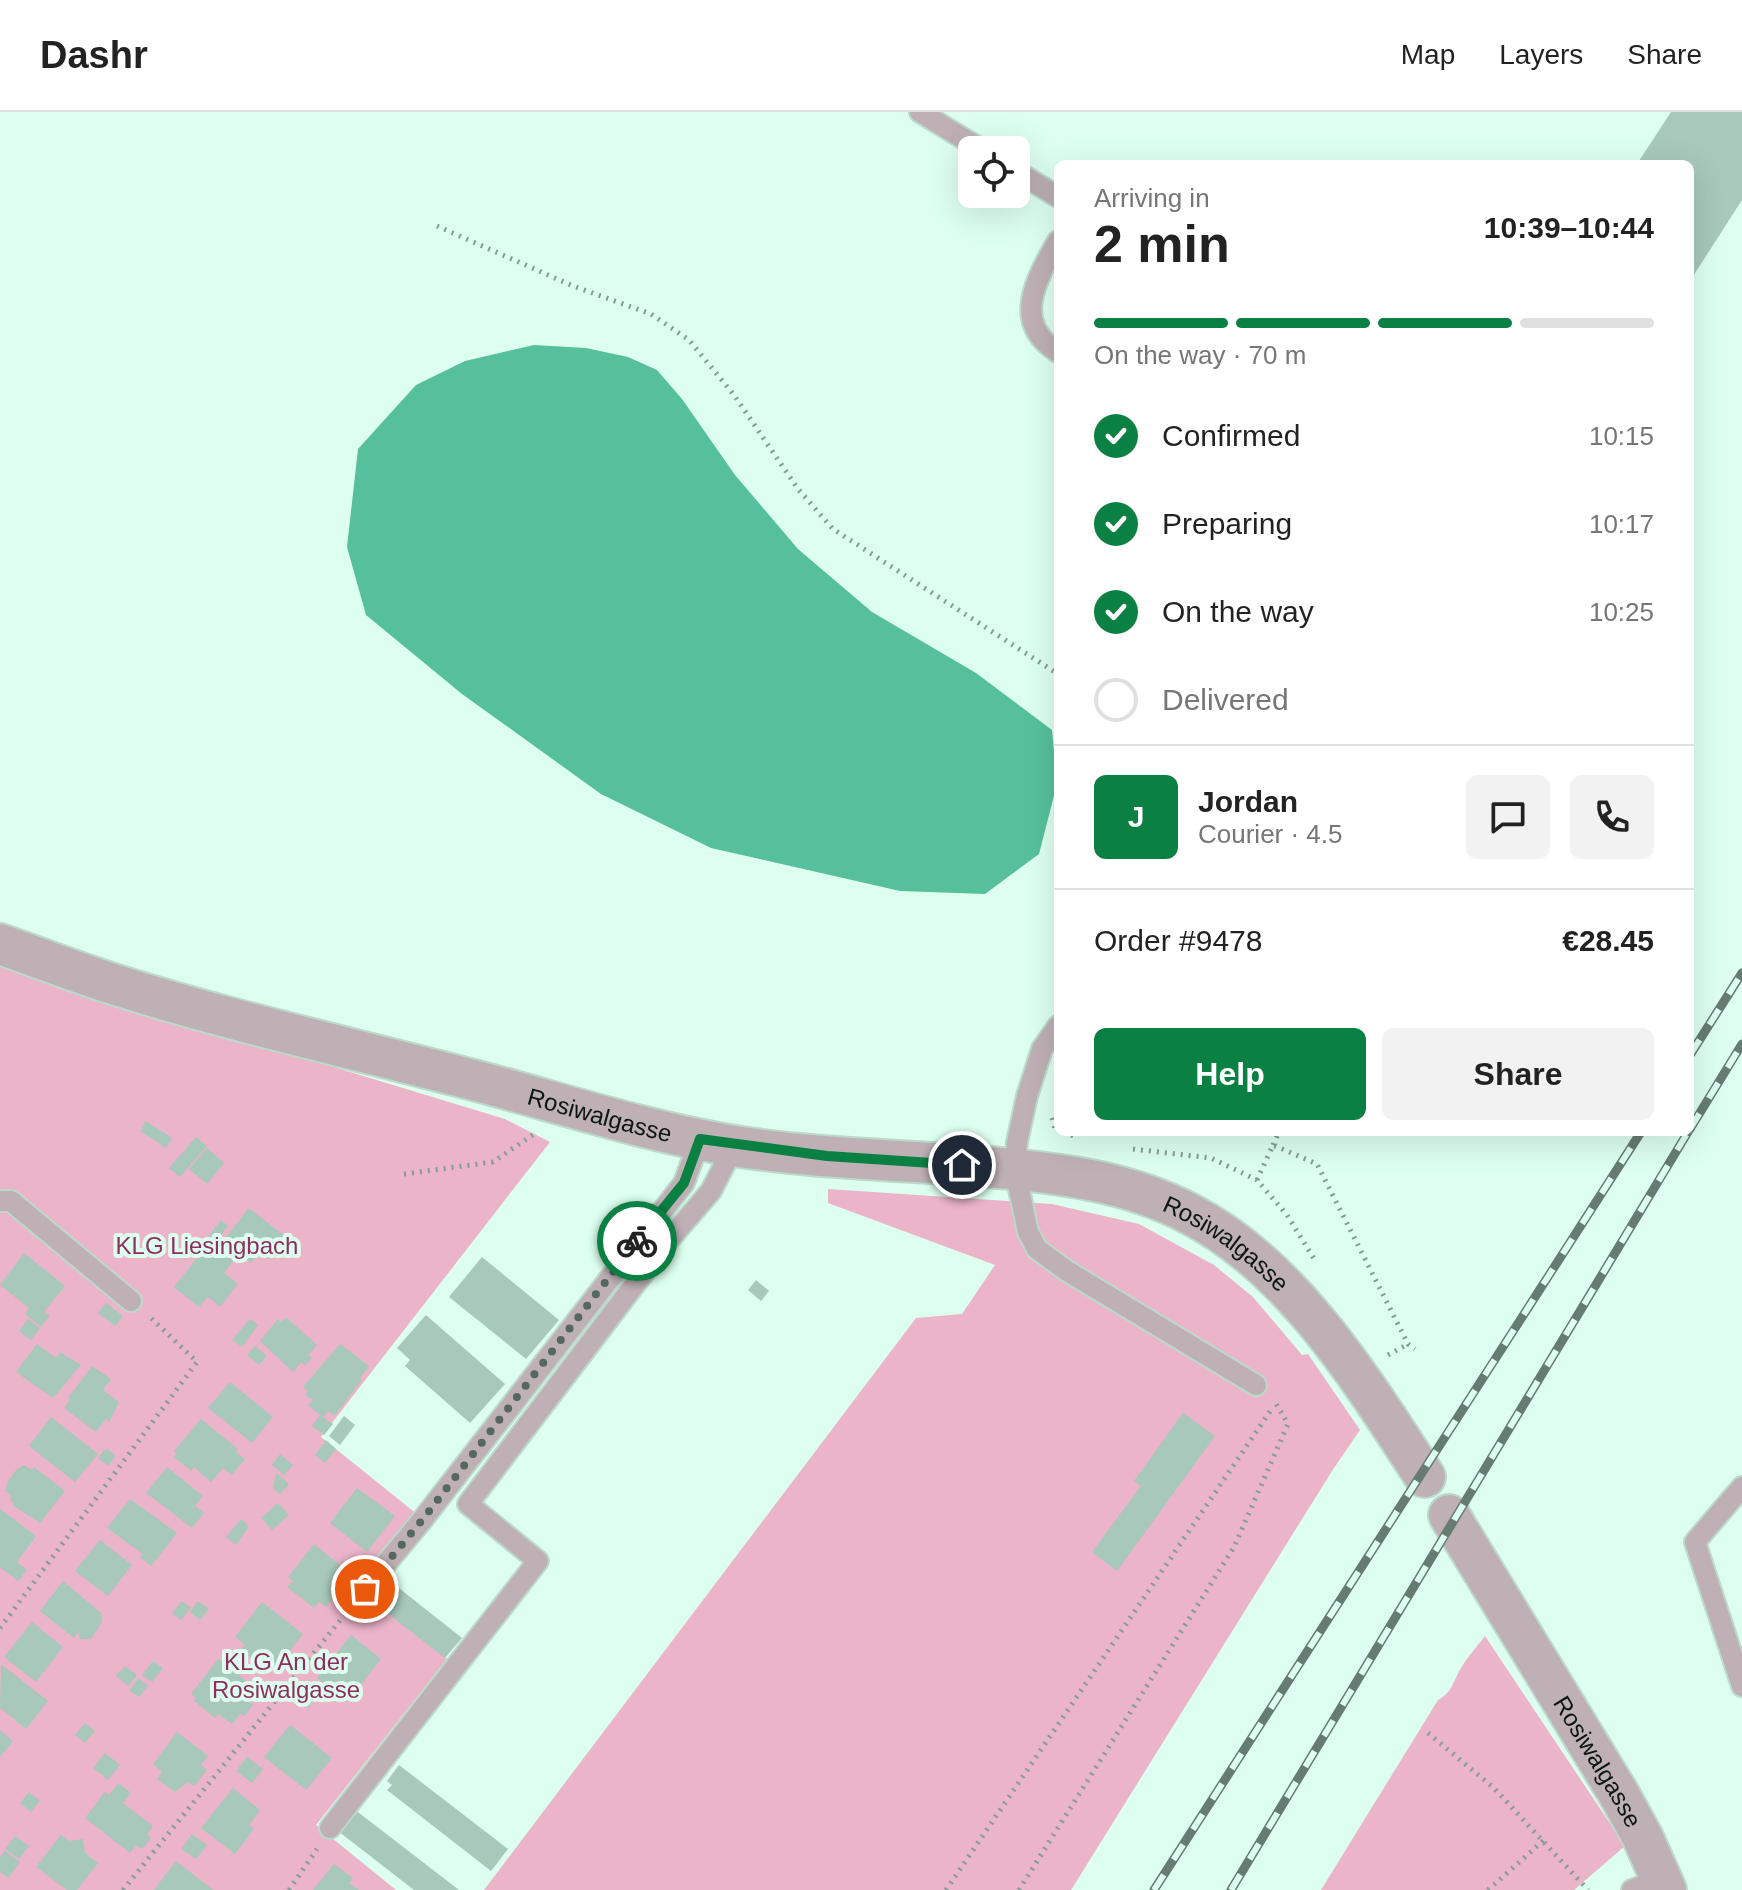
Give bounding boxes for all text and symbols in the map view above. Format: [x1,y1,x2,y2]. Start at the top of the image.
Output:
text: Dashr [40,34,148,76]
text: Map [1401,39,1455,70]
text: Layers [1499,39,1583,70]
text: Share [1627,39,1702,70]
map controls [958,136,1030,208]
button: locate [958,136,1030,208]
text: Arriving in [1094,183,1210,213]
text: 10:39–10:44 [1484,211,1654,244]
text: 2 min [1094,215,1230,273]
text: On the way · 70 m [1094,340,1306,370]
icon: check [1094,414,1138,458]
text: Confirmed [1162,419,1300,452]
text: 10:15 [1589,421,1654,451]
icon: check [1094,502,1138,546]
text: Preparing [1162,507,1292,540]
text: 10:17 [1589,509,1654,539]
icon: check [1094,590,1138,634]
text: On the way [1162,595,1314,628]
text: 10:25 [1589,597,1654,627]
text: Delivered [1162,683,1289,716]
button: chat [1466,775,1550,859]
button: phone [1570,775,1654,859]
text: Jordan [1198,785,1298,818]
text: J [1128,800,1144,833]
text: Courier · 4.5 [1198,819,1343,849]
text: Order #9478 [1094,924,1262,957]
text: €28.45 [1562,924,1654,957]
button: Help [1094,1028,1366,1120]
button: Share [1382,1028,1654,1120]
street label: Rosiwalgasse [525,1082,675,1147]
pin [928,1131,996,1199]
icon: home [940,1143,984,1187]
street label: Rosiwalgasse [1159,1190,1295,1296]
courier [597,1201,677,1281]
icon: bike [615,1219,659,1263]
park label: KLG Liesingbach [116,1232,298,1259]
pin [331,1555,399,1623]
icon: bag [343,1567,387,1611]
park label: KLG An der Rosiwalgasse [212,1648,360,1703]
street label: Rosiwalgasse [1549,1691,1648,1832]

